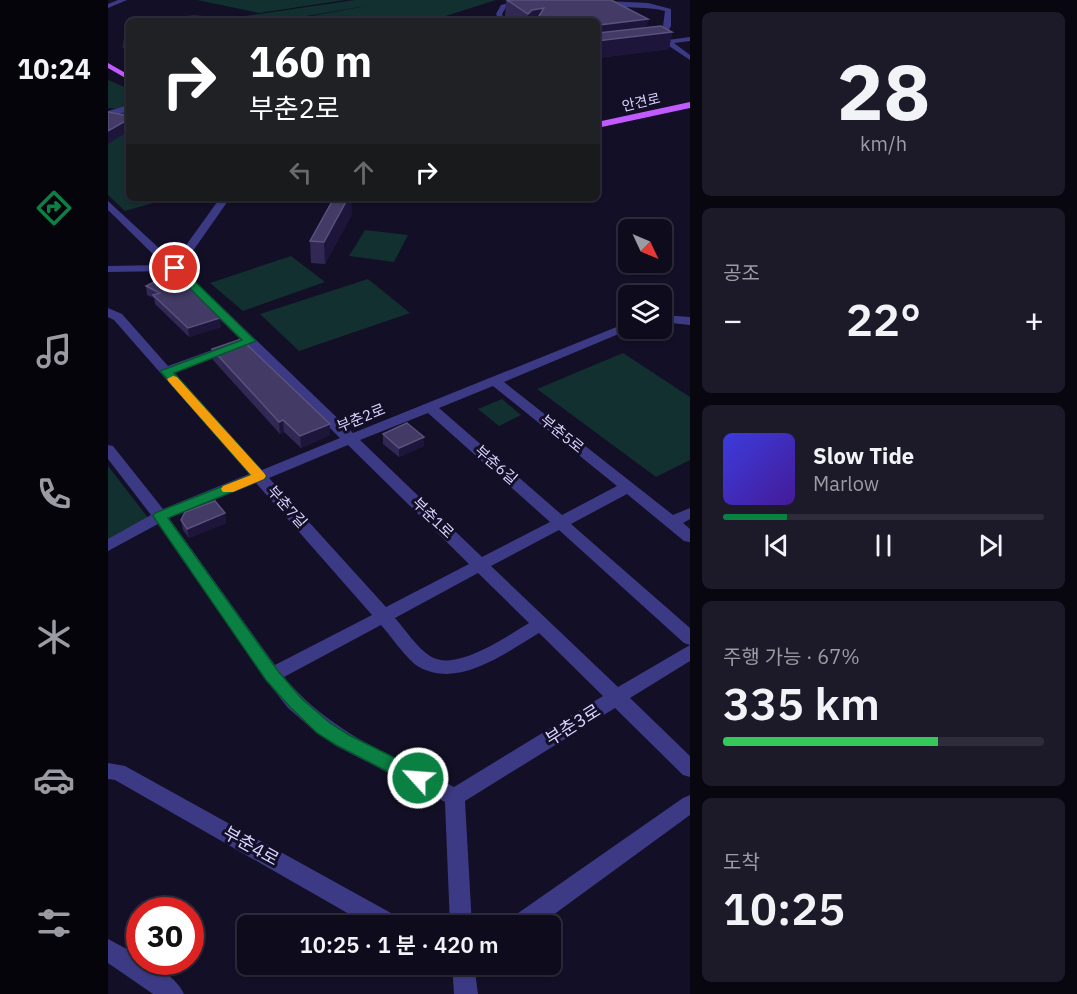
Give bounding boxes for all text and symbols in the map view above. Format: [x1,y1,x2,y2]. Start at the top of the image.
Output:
text: 160 m [249,34,372,89]
text: 28 [837,40,930,141]
icon: right [150,42,228,120]
text: 10:24 [17,51,91,86]
street label: 안견로 [620,89,662,115]
text: 부춘2로 [249,90,340,125]
text: km/h [860,130,907,157]
icon: left [284,156,317,189]
icon: ahead [347,156,380,189]
icon: right [410,156,443,189]
icon: directions [33,187,75,229]
north arrow [618,219,672,273]
map controls [618,219,672,339]
pin [149,242,200,293]
icon: arrive [158,251,191,284]
text: 공조 [723,259,760,286]
button: layers [618,285,672,339]
text: 22° [846,290,921,348]
text: − [723,298,743,341]
text: + [1024,298,1044,341]
icon: music [33,330,75,372]
street label: 부춘2로 [334,399,388,436]
street label: 부춘5로 [537,410,588,457]
street label: 부춘6길 [471,441,522,488]
text: Slow Tide [813,441,914,470]
text: Marlow [813,470,879,497]
icon: phone [33,473,75,515]
street label: 부춘7길 [263,482,311,532]
street label: 부춘1로 [409,493,458,542]
icon: previous [760,529,793,562]
icon: pause [867,529,900,562]
icon: next [974,529,1007,562]
icon: climate [33,616,75,658]
text: 주행 가능 · 67% [723,643,860,670]
text: 335 km [723,674,880,732]
street label: 부춘3로 [541,699,604,750]
position arrow [386,746,450,810]
icon: car [33,759,75,801]
street label: 부춘4로 [219,821,283,870]
text: 도착 [723,848,760,875]
text: 10:25 [723,879,845,937]
speed limit sign: 30 [126,897,204,975]
icon: filters [33,902,75,944]
text: 10:25 · 1 분 · 420 m [300,930,498,959]

